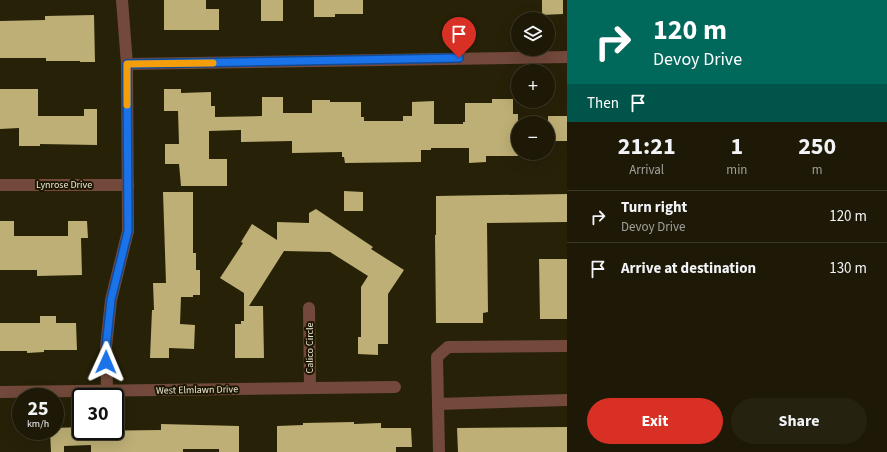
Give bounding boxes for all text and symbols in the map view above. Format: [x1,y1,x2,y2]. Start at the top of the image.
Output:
text: 120 m [653,10,727,50]
map controls [511,12,555,160]
button: layers [511,12,555,56]
icon: right [587,16,639,68]
pin [442,17,476,58]
icon: arrive [448,23,470,45]
text: Devoy Drive [653,47,742,72]
button: + [511,64,555,108]
icon: arrive [627,92,649,114]
text: Then [587,93,619,114]
button: − [511,116,555,160]
text: 21:21 [618,129,676,164]
text: 1 [731,129,743,164]
text: 250 [798,129,836,164]
text: Arrival [629,161,664,179]
text: min [726,161,747,179]
text: m [812,161,823,179]
street label: Lynrose Drive [36,178,92,192]
text: Turn right [621,197,687,218]
icon: right [587,206,609,228]
text: 120 m [829,206,867,227]
text: Devoy Drive [621,218,685,236]
icon: arrive [587,258,609,280]
text: Arrive at destination [621,258,756,279]
text: 130 m [829,258,867,279]
street label: Calico Circle [303,322,317,374]
position arrow [85,341,127,383]
street label: West Elmlawn Drive [156,382,238,398]
speed limit sign: 30 [72,388,124,440]
text: 25 [27,395,49,423]
button: Exit [587,398,723,444]
button: Share [731,398,867,444]
text: km/h [27,417,49,431]

